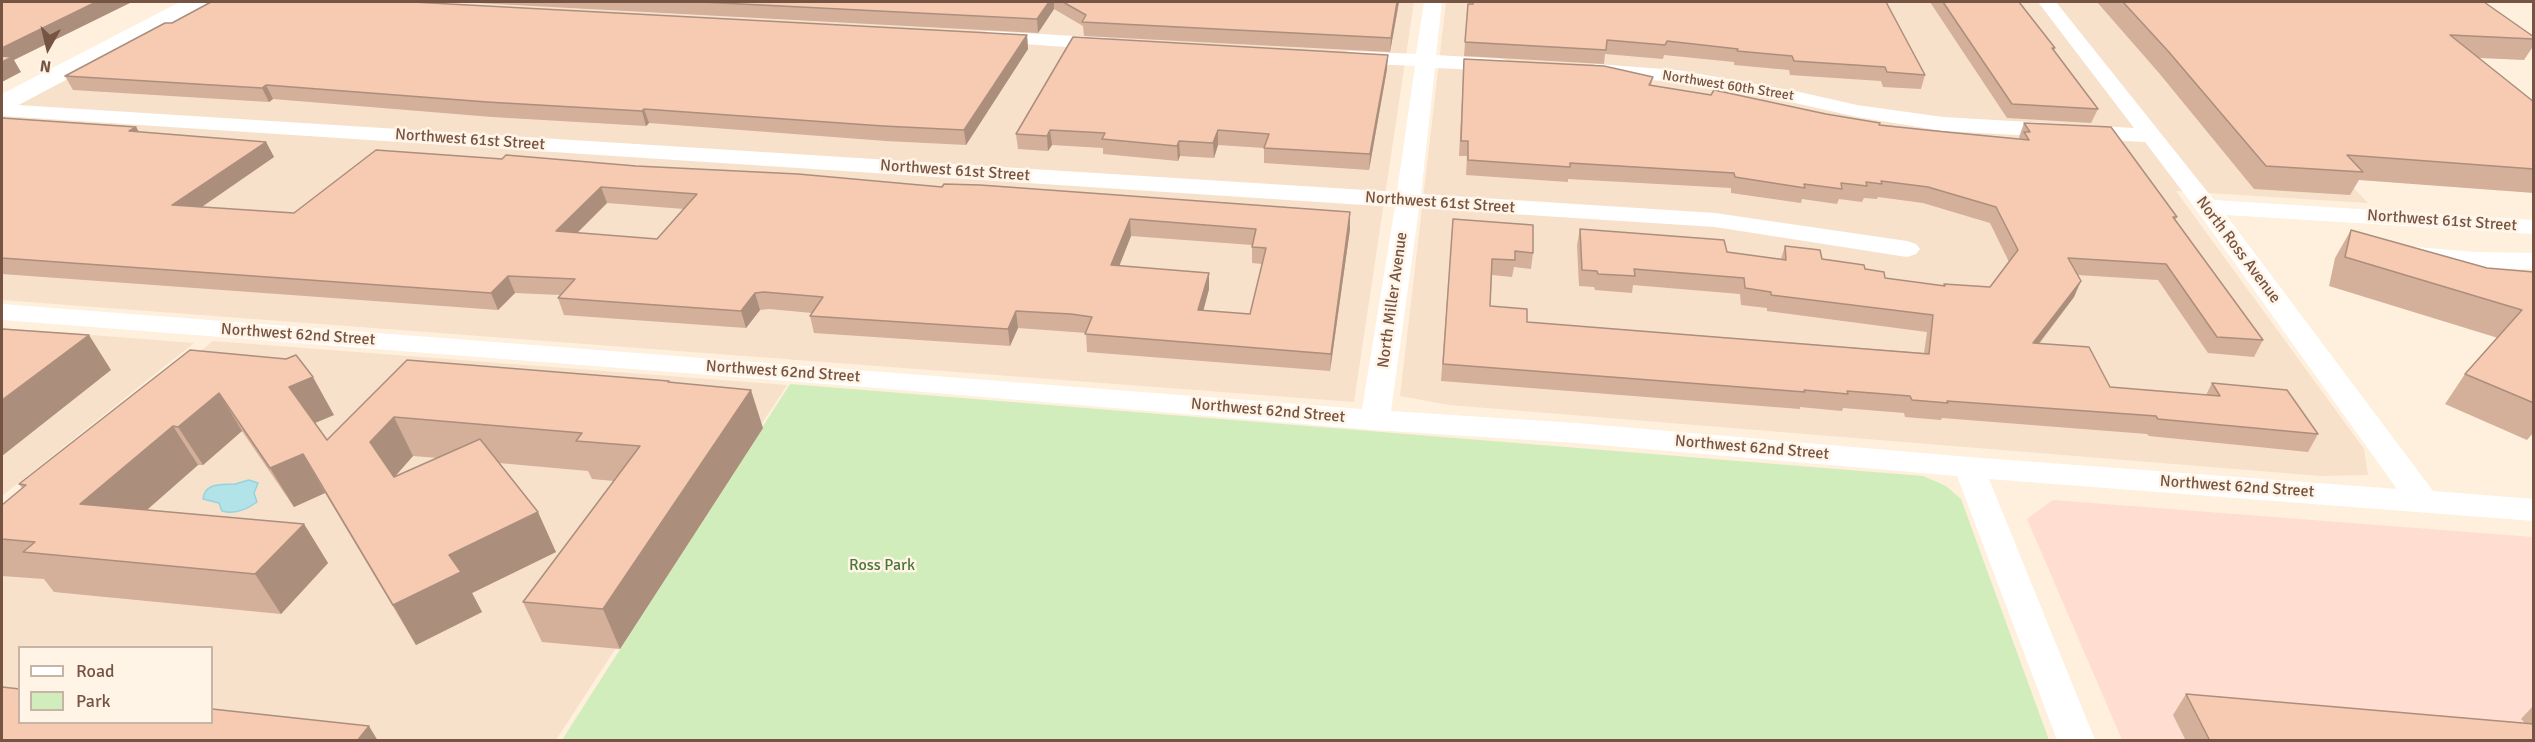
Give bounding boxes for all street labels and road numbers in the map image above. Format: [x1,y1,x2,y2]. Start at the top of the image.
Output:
street label: Northwest 60th Street [1661,67,1795,105]
street label: Northwest 61st Street [394,125,546,155]
street label: Northwest 61st Street [879,156,1031,186]
street label: Northwest 61st Street [1364,188,1516,218]
street label: North Ross Avenue [2192,193,2284,307]
street label: Northwest 61st Street [2366,206,2518,236]
street label: North Miller Avenue [1374,231,1412,369]
street label: Northwest 62nd Street [220,320,376,350]
street label: Northwest 62nd Street [705,357,861,387]
street label: Northwest 62nd Street [1190,395,1346,427]
street label: Northwest 62nd Street [1674,432,1830,464]
street label: Northwest 62nd Street [2159,472,2315,502]

